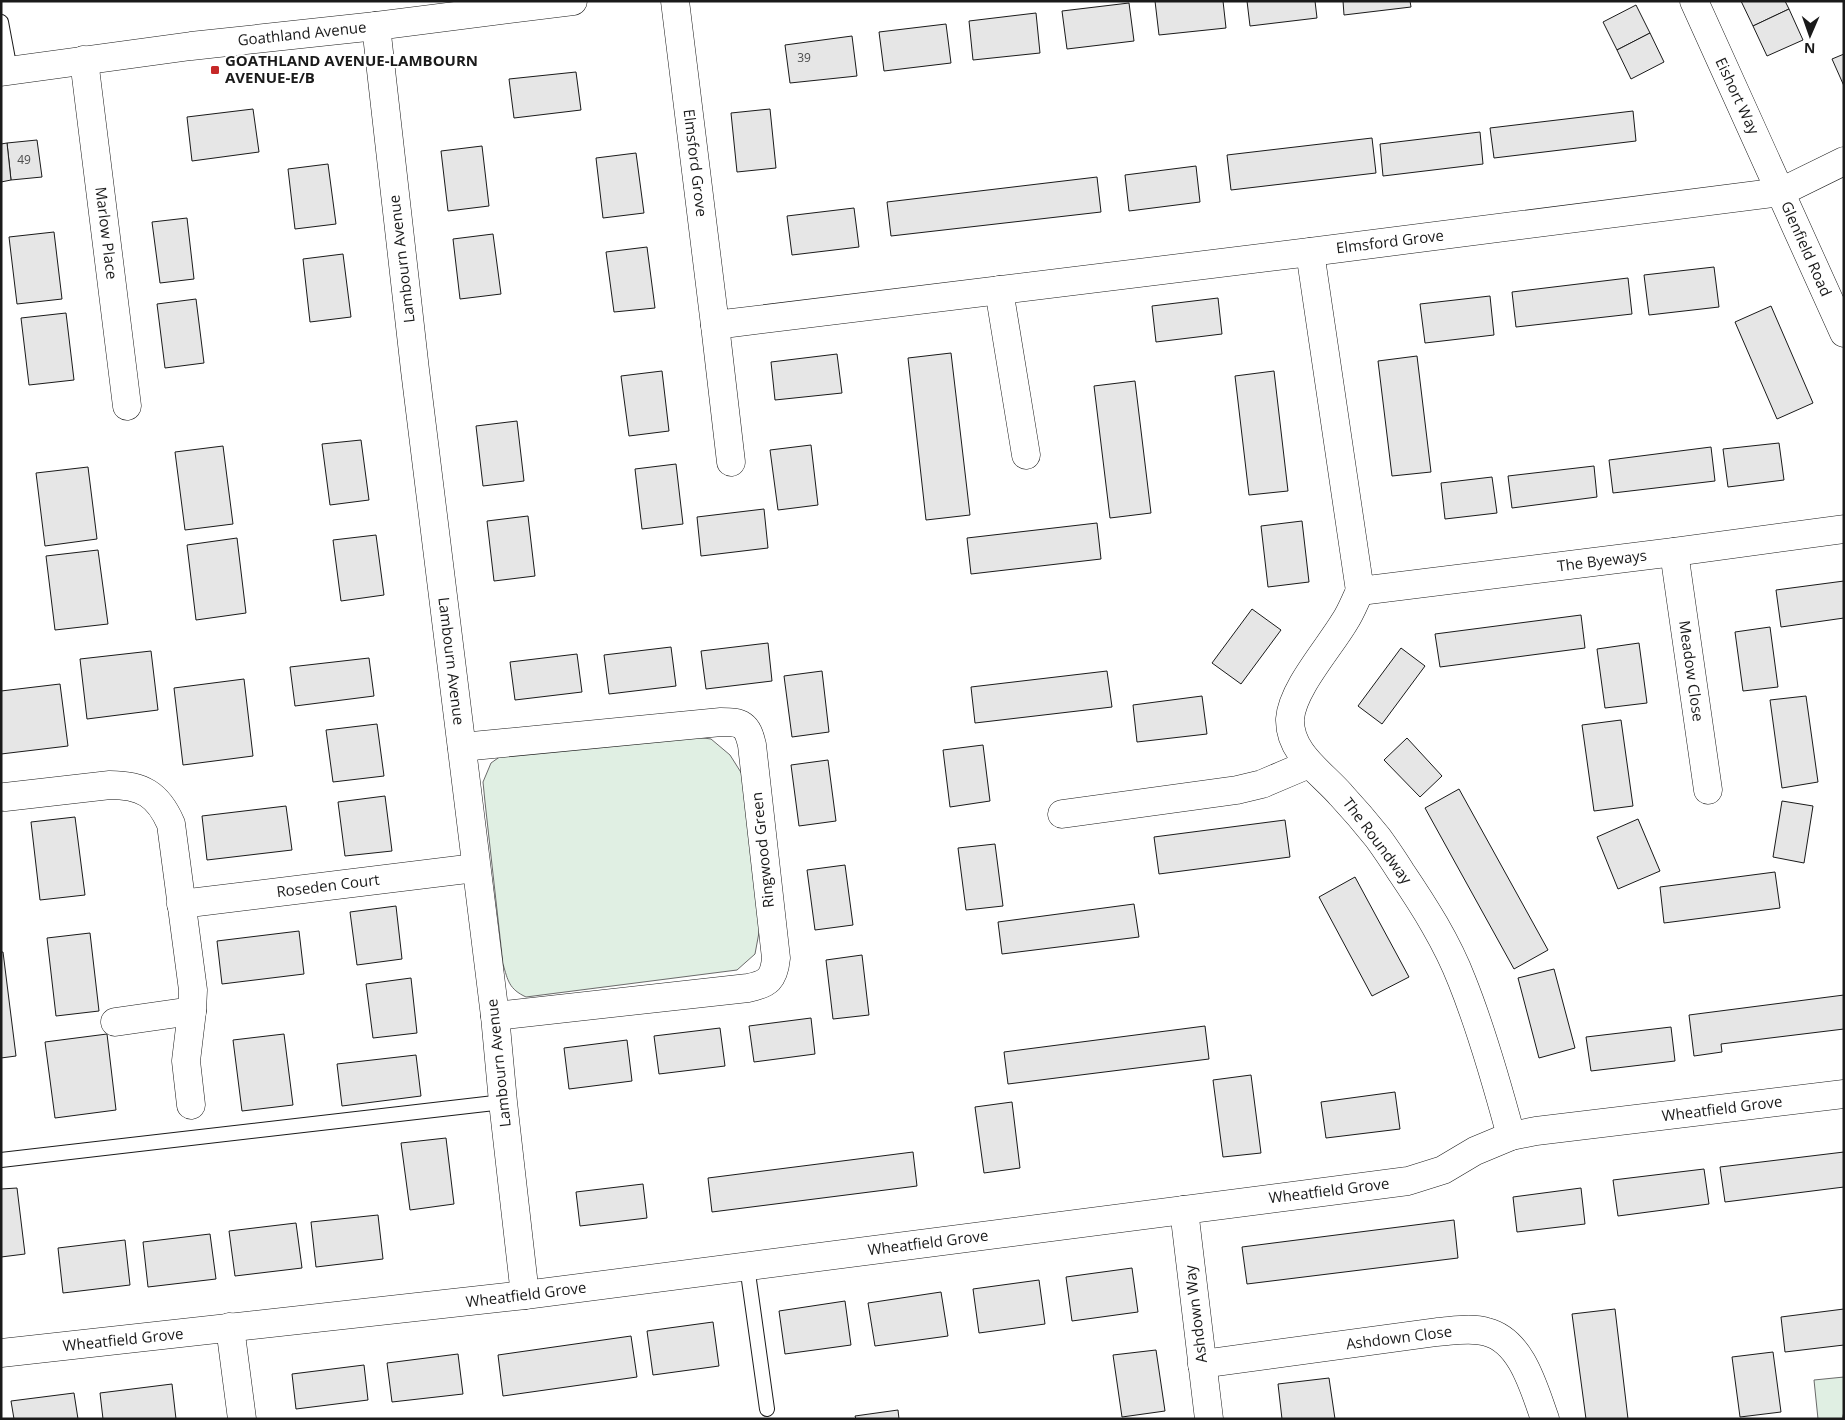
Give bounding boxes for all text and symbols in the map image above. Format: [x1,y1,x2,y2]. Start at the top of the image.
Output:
north arrow [1785,10,1835,60]
street label: Goathland Avenue [236,16,367,50]
text: N [1804,39,1816,58]
house number: 39 [797,49,811,66]
place label: GOATHLAND AVENUE-LAMBOURN AVENUE-E/B [225,50,478,87]
street label: Eishort Way [1711,54,1765,138]
marker: GOATHLAND AVENUE-LAMBOURN AVENUE-E/B [209,64,221,76]
street label: Elmsford Grove [679,108,713,218]
house number: 49 [17,151,31,168]
street label: Marlow Place [91,185,123,280]
street label: Lambourn Avenue [383,194,419,324]
street label: Glenfield Road [1777,198,1837,299]
street label: Elmsford Grove [1335,224,1445,258]
street label: The Byeways [1556,545,1648,575]
street label: Lambourn Avenue [434,596,470,726]
street label: Meadow Close [1675,619,1709,723]
street label: Ringwood Green [746,791,778,909]
street label: The Roundway [1339,793,1417,888]
street label: Roseden Court [275,869,381,901]
street label: Lambourn Avenue [481,998,515,1128]
street label: Wheatfield Grove [1660,1091,1783,1125]
street label: Wheatfield Grove [1267,1173,1390,1207]
street label: Wheatfield Grove [866,1225,989,1259]
street label: Ashdown Way [1179,1264,1211,1364]
street label: Wheatfield Grove [464,1277,587,1311]
street label: Ashdown Close [1345,1321,1453,1353]
street label: Wheatfield Grove [62,1323,184,1355]

